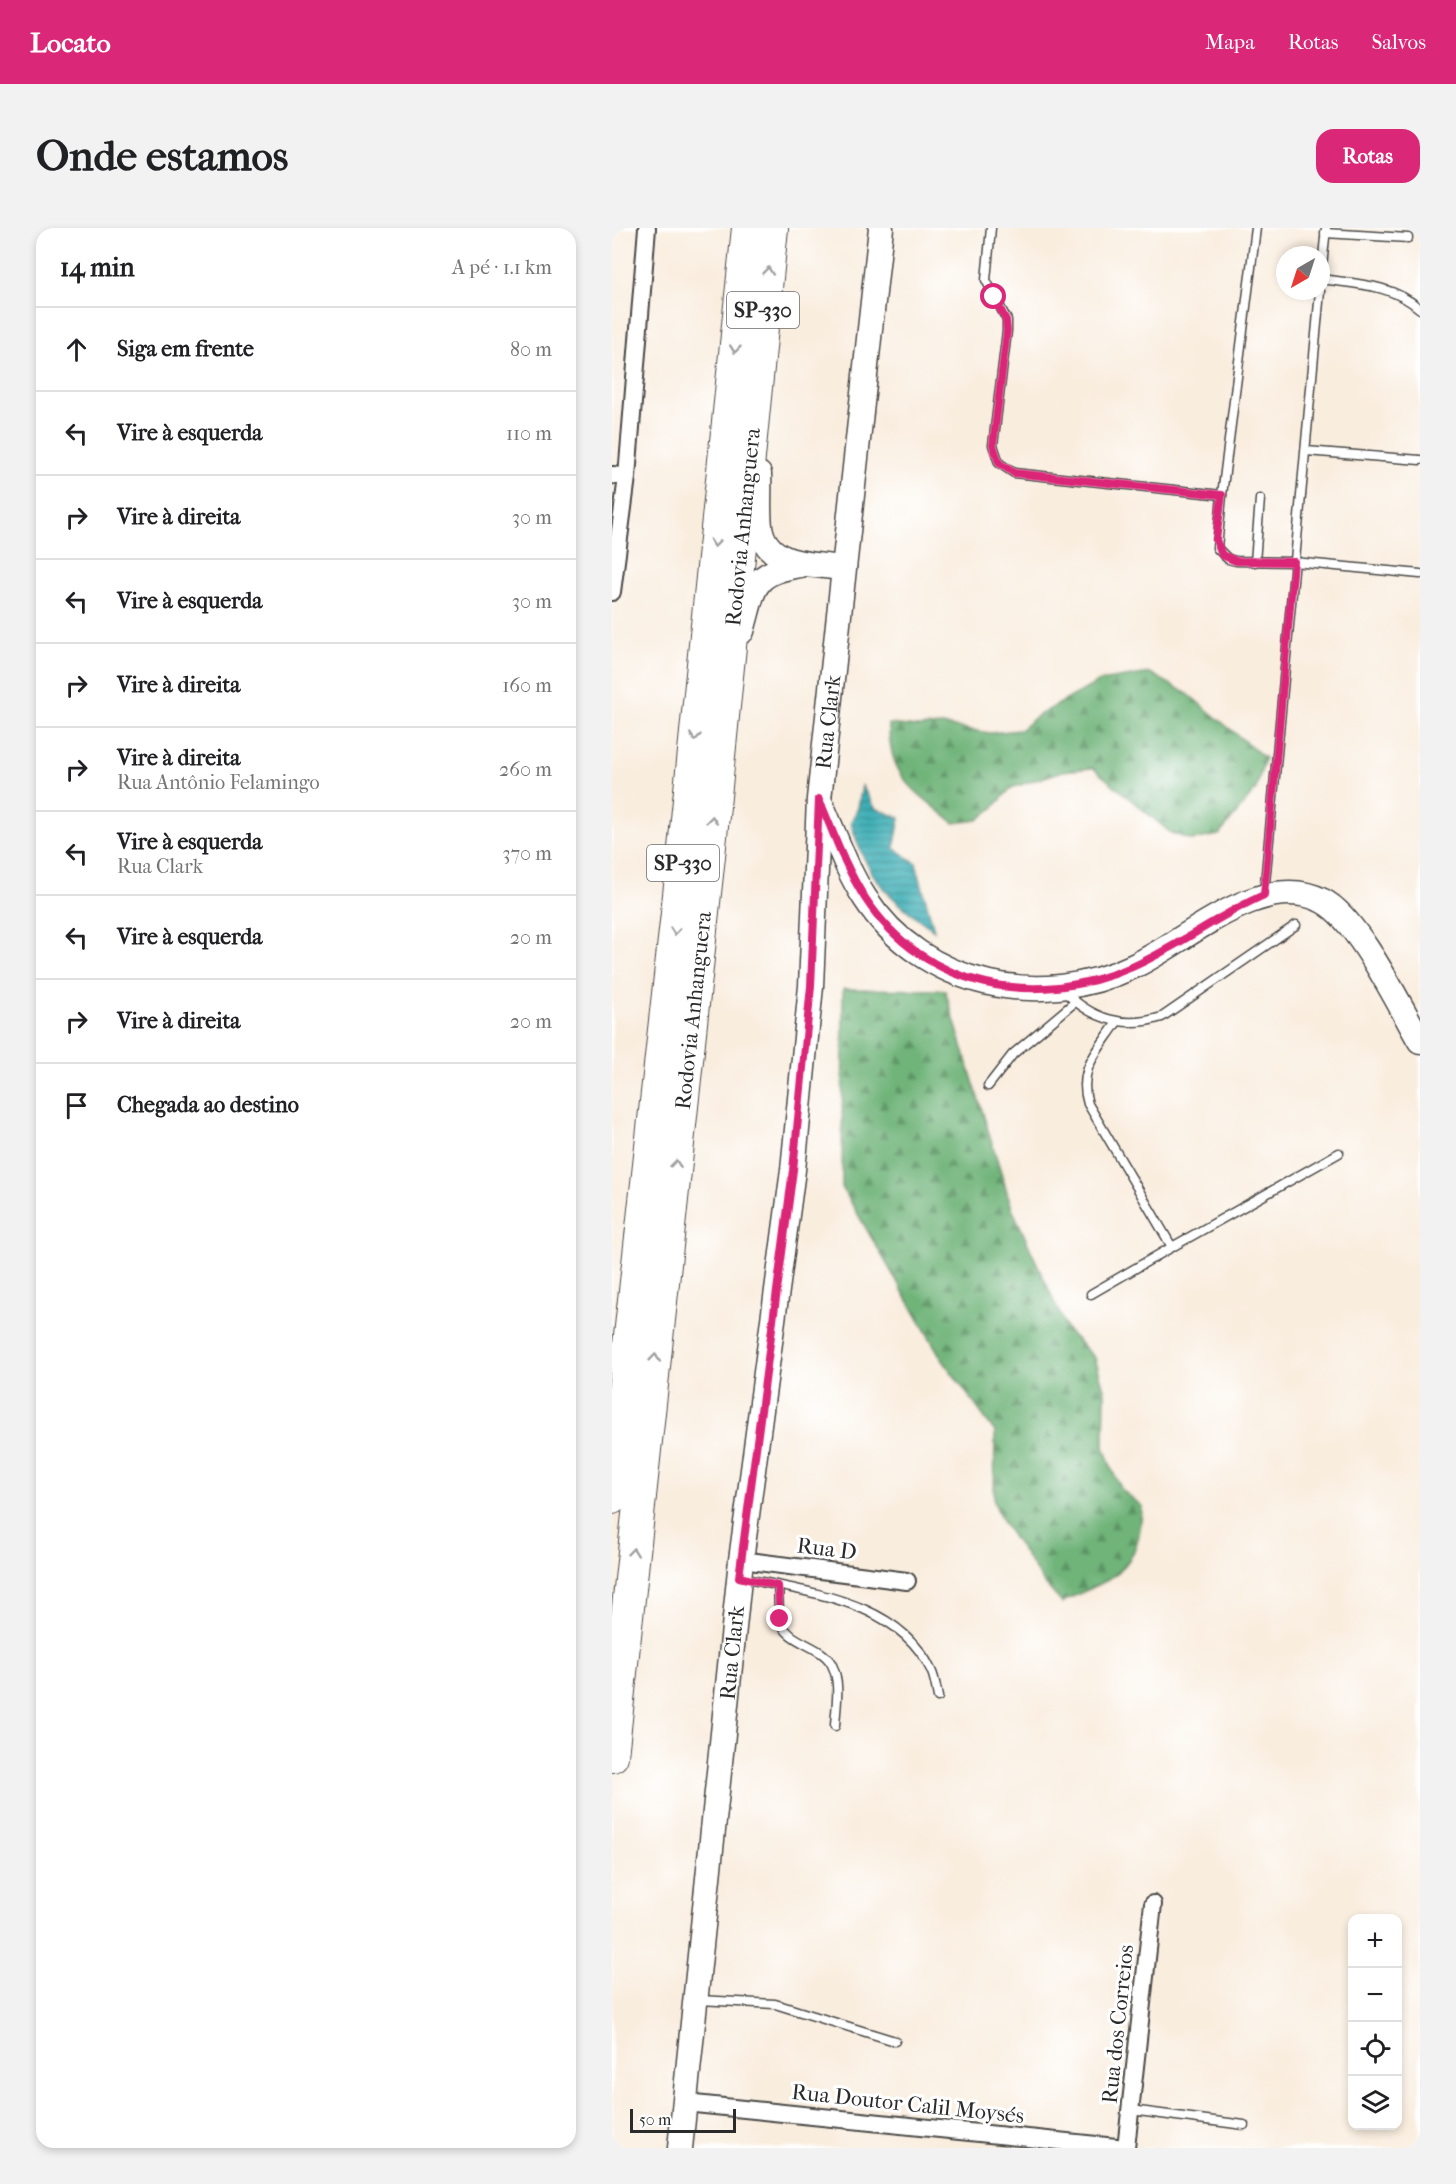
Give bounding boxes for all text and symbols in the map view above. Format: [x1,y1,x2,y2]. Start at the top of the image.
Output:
text: Locato [30,26,111,59]
text: Mapa [1205,30,1255,54]
text: Rotas [1288,30,1338,54]
text: Salvos [1371,30,1426,54]
button: Rotas [1316,129,1420,183]
text: Onde estamos [36,132,288,181]
north arrow [1276,246,1330,300]
text: 14 min [60,252,135,283]
text: A pé · 1.1 km [452,256,552,279]
one-way arrow [761,267,773,276]
route start [980,283,1006,309]
road number: SP-330 [727,292,799,328]
icon: ahead [60,333,93,366]
text: Siga em frente [117,336,254,362]
text: 80 m [510,338,552,361]
one-way arrow [729,344,741,353]
icon: left [60,417,93,450]
text: Vire à esquerda [117,420,262,446]
text: 110 m [506,422,552,445]
street label: Rodovia Anhanguera [720,426,766,627]
icon: right [60,501,93,534]
text: Vire à direita [117,504,240,530]
text: 30 m [512,506,552,529]
one-way arrow [709,538,722,547]
icon: left [60,585,93,618]
text: Vire à esquerda [117,588,262,614]
text: 30 m [512,590,552,613]
icon: right [60,669,93,702]
text: Vire à direita [117,672,240,698]
street label: Rua Clark [810,673,846,771]
text: 160 m [502,674,552,697]
one-way arrow [690,732,702,741]
text: Vire à direita [117,745,240,771]
icon: right [60,753,93,786]
text: 260 m [499,758,552,781]
text: Rua Antônio Felamingo [117,771,320,794]
one-way arrow [705,815,718,824]
text: Vire à esquerda [117,829,262,855]
icon: left [60,837,93,870]
text: 370 m [502,842,552,865]
road number: SP-330 [647,845,719,881]
text: Rua Clark [117,855,203,878]
street label: Rodovia Anhanguera [670,909,717,1111]
icon: left [60,921,93,954]
text: Vire à esquerda [117,924,262,950]
text: 20 m [510,926,552,949]
one-way arrow [669,926,682,935]
icon: right [60,1005,93,1038]
text: Vire à direita [117,1008,240,1034]
text: 20 m [510,1010,552,1033]
icon: arrive [60,1089,93,1122]
text: Chegada ao destino [117,1092,299,1118]
one-way arrow [669,1160,682,1169]
one-way arrow [648,1354,661,1363]
street label: Rua D [796,1532,858,1566]
one-way arrow [626,1547,639,1557]
street label: Rua Clark [715,1604,750,1701]
route end [766,1605,792,1631]
map controls [1348,1914,1402,2130]
button: + [1348,1914,1402,1968]
street label: Rua dos Correios [1097,1943,1139,2105]
button: − [1348,1968,1402,2022]
button: locate [1348,2022,1402,2076]
button: layers [1348,2076,1402,2130]
street label: Rua Doutor Calil Moysés [790,2079,1025,2129]
scale bar [630,2106,736,2134]
text: 50 m [639,2110,671,2129]

